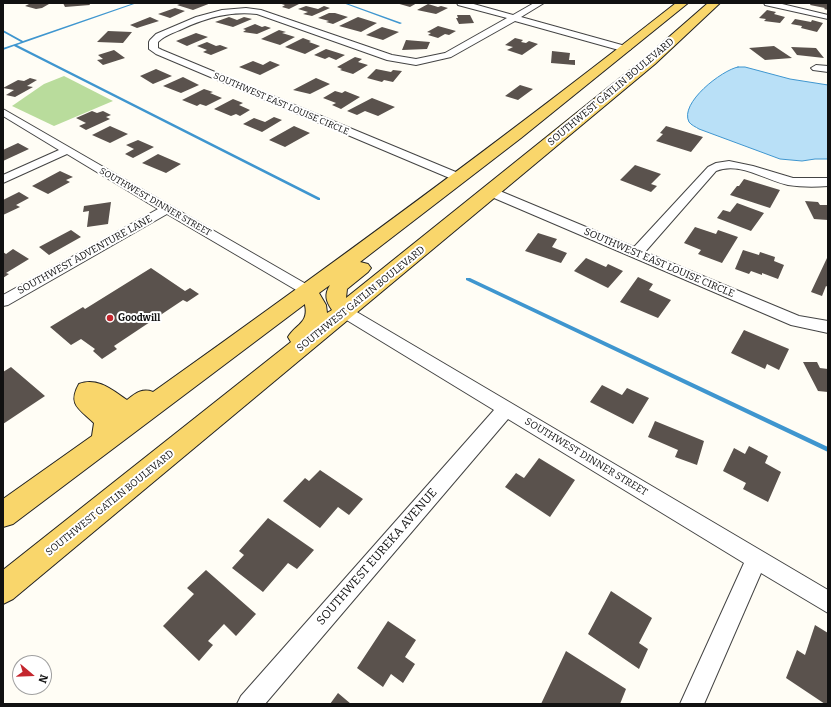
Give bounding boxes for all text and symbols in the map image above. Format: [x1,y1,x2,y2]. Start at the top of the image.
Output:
street label: SOUTHWEST GATLIN BOULEVARD [545,36,677,148]
street label: SOUTHWEST EAST LOUISE CIRCLE [212,70,350,138]
street label: SOUTHWEST DINNER STREET [97,166,213,238]
street label: SOUTHWEST ADVENTURE LANE [15,213,155,297]
street label: SOUTHWEST EAST LOUISE CIRCLE [582,226,736,300]
street label: SOUTHWEST GATLIN BOULEVARD [295,244,427,354]
place label: Goodwill [118,312,160,324]
marker: Goodwill [105,313,115,323]
street label: SOUTHWEST DINNER STREET [522,416,650,498]
street label: SOUTHWEST GATLIN BOULEVARD [44,448,176,558]
street label: SOUTHWEST EUREKA AVENUE [314,486,440,628]
north arrow [12,655,52,695]
text: N [35,673,50,685]

